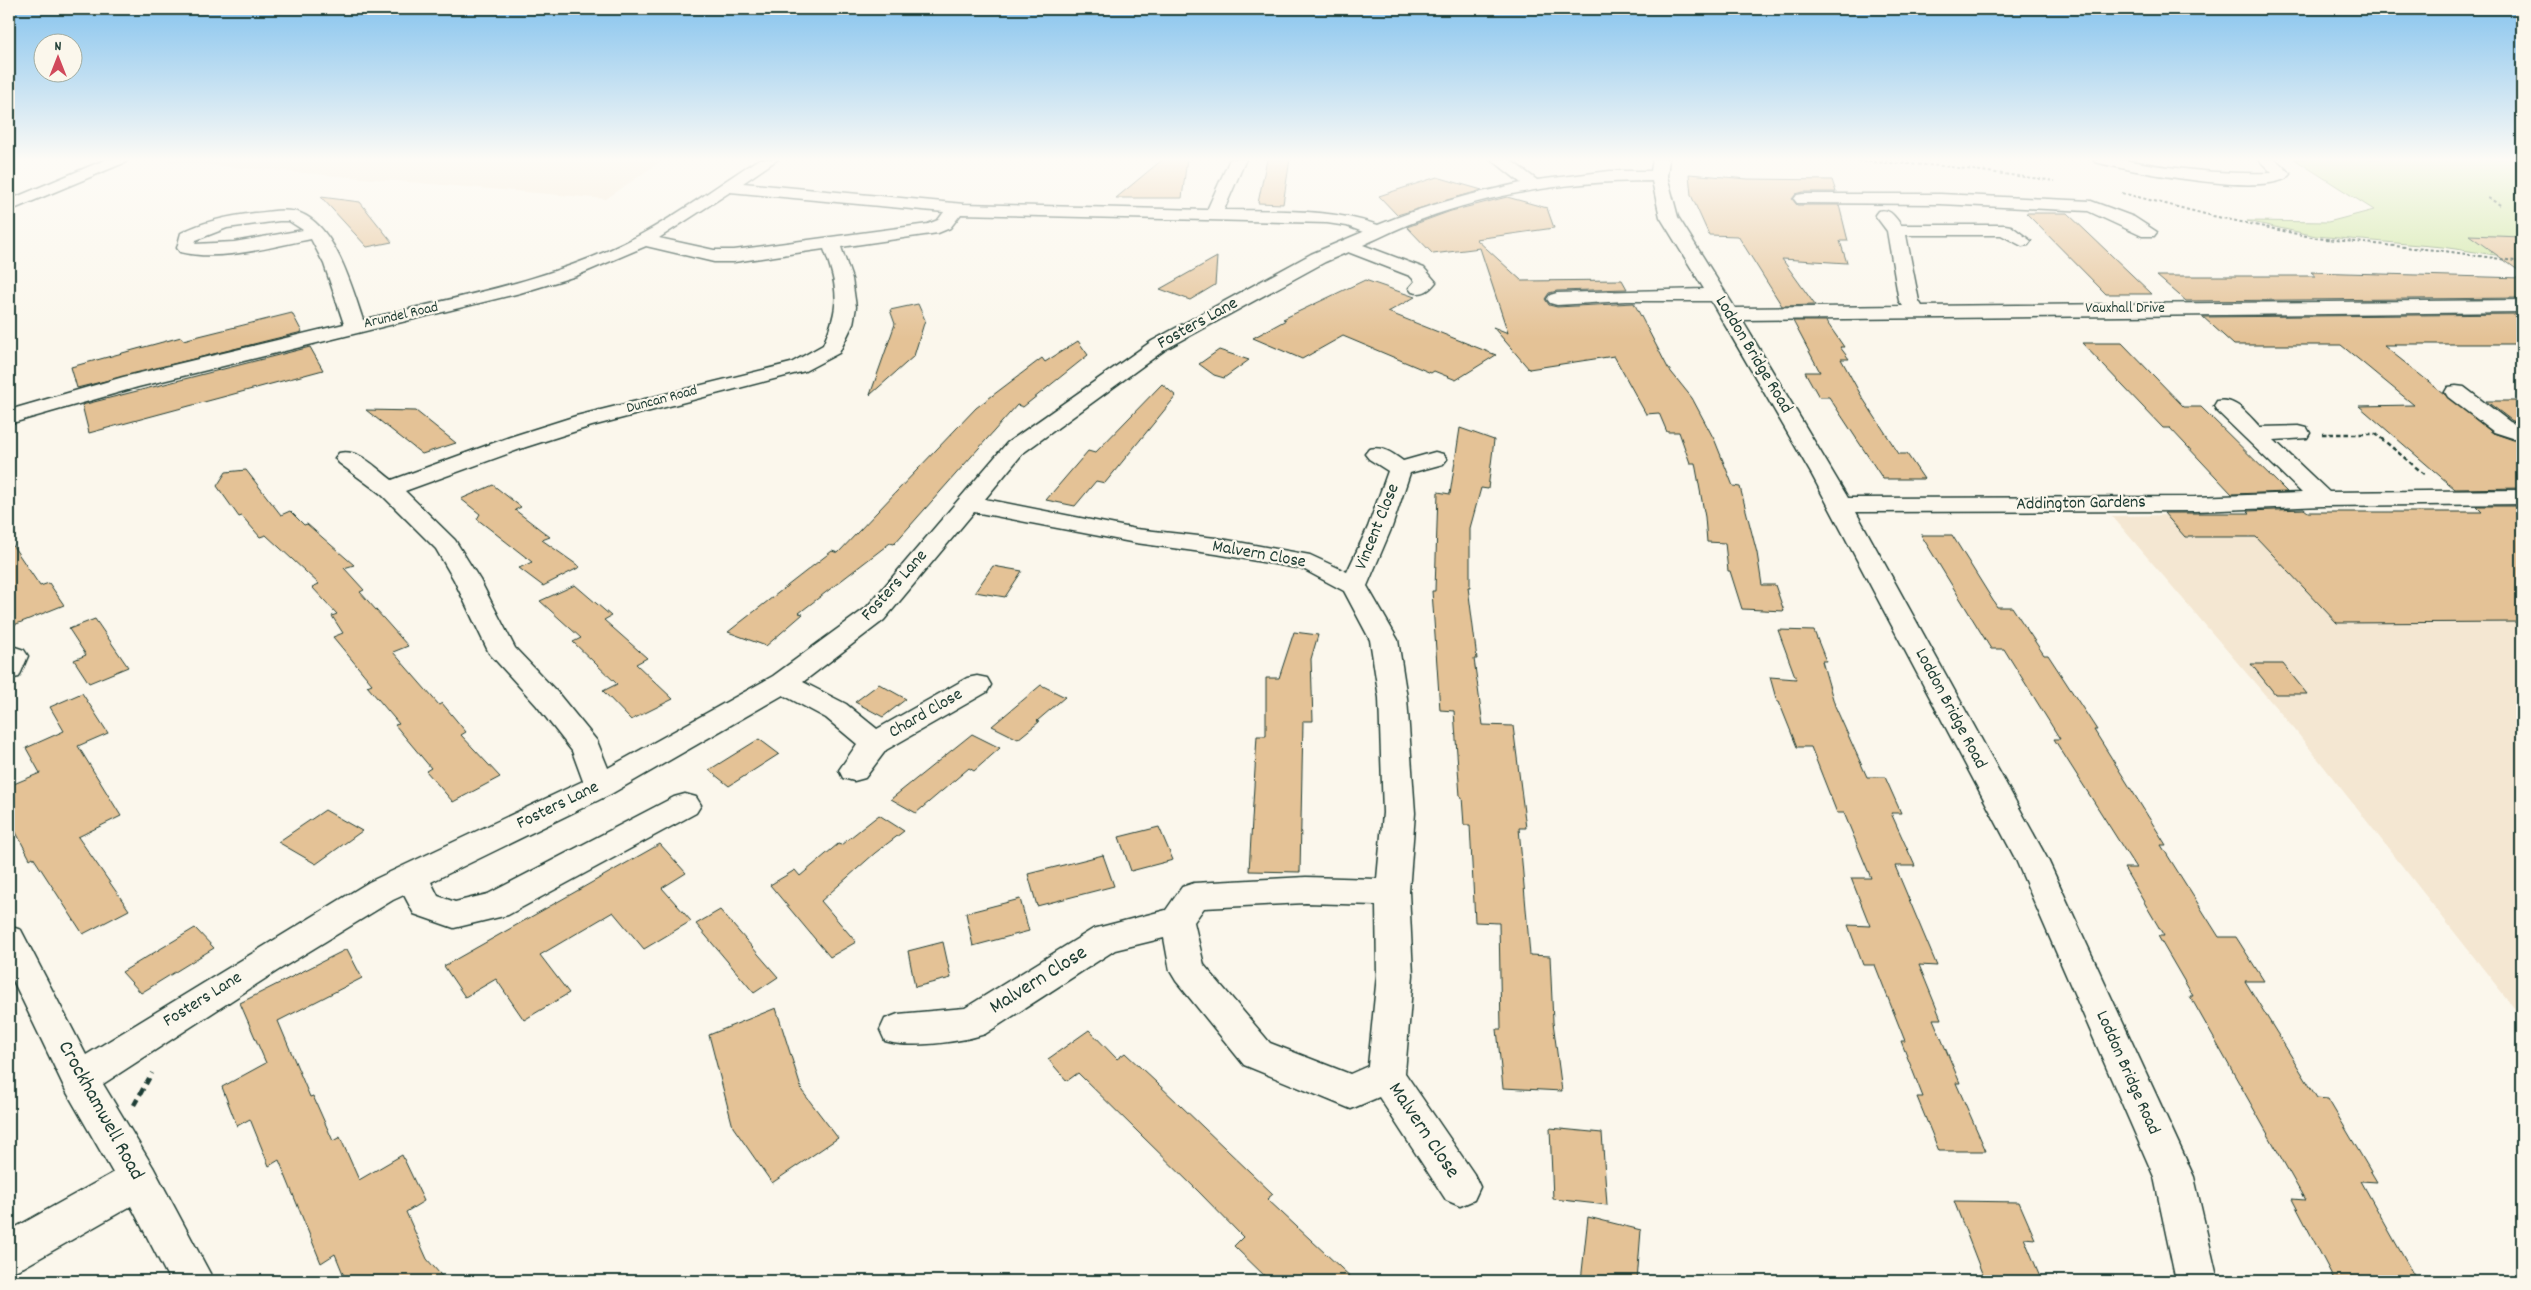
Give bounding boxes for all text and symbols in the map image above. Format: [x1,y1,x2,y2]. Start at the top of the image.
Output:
north arrow [32,32,82,82]
text: N [55,37,62,57]
street label: Loddon Bridge Road [1708,291,1798,419]
street label: Fosters Lane [1153,292,1243,356]
street label: Arundel Road [362,297,440,335]
street label: Vauxhall Drive [2085,298,2165,320]
street label: Duncan Road [624,380,700,420]
street label: Vincent Close [1349,480,1407,574]
street label: Addington Gardens [2016,490,2146,518]
street label: Malvern Close [1210,534,1308,576]
street label: Fosters Lane [856,545,934,627]
street label: Loddon Bridge Road [1908,644,1992,774]
street label: Chard Close [884,683,968,745]
street label: Fosters Lane [513,775,603,837]
street label: Malvern Close [984,939,1094,1023]
street label: Fosters Lane [159,966,247,1034]
street label: Loddon Bridge Road [2088,1007,2166,1139]
street label: Crockhamwell Road [49,1036,151,1186]
street label: Malvern Close [1380,1077,1466,1185]

